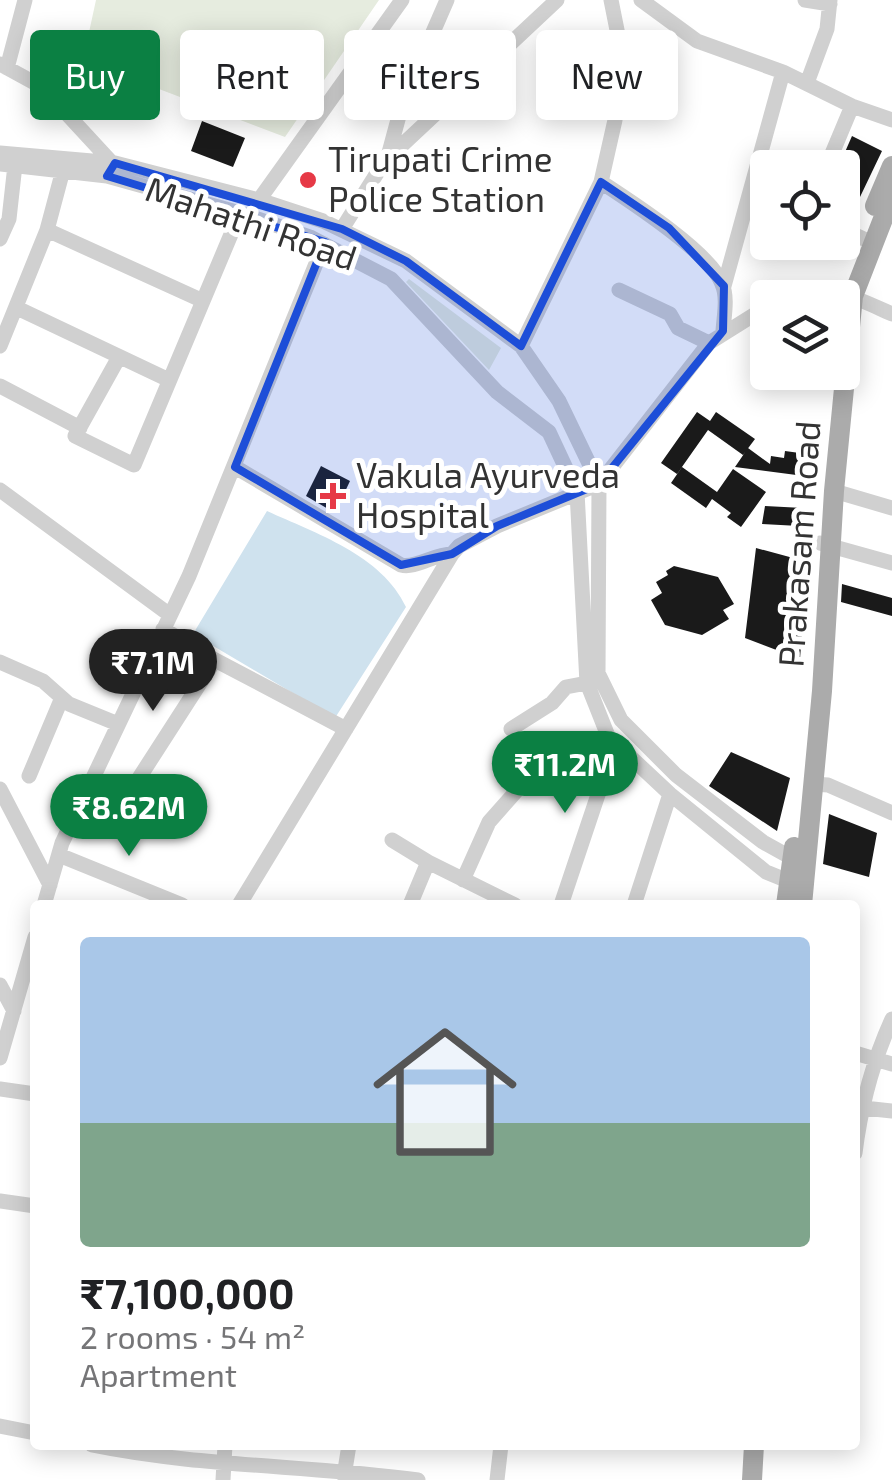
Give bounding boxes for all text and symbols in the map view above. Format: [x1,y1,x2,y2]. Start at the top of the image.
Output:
chip: Buy [30,30,160,120]
chip: Rent [180,30,324,120]
chip: Filters [344,30,516,120]
chip: New [536,30,678,120]
place label: Tirupati Crime Police Station [328,137,552,219]
map controls [750,150,860,390]
button: locate [750,150,860,260]
street label: Mahathi Road [141,166,363,278]
marker: Tirupati Crime Police Station [297,169,319,191]
button: layers [750,280,860,390]
street label: Prakasam Road [768,419,828,669]
place label: Vakula Ayurveda Hospital [356,453,620,535]
marker: Vakula Ayurveda Hospital [320,483,346,509]
pin: ₹7.1M [83,629,223,714]
text: ₹7.1M [111,642,195,680]
pin: ₹11.2M [484,731,646,816]
text: ₹11.2M [514,744,616,782]
pin: ₹8.62M [48,774,210,859]
text: ₹8.62M [72,787,186,825]
icon: home [355,1002,535,1182]
text: ₹7,100,000 [80,1267,294,1317]
text: 2 rooms · 54 m² [80,1317,305,1355]
text: Apartment [80,1355,237,1393]

